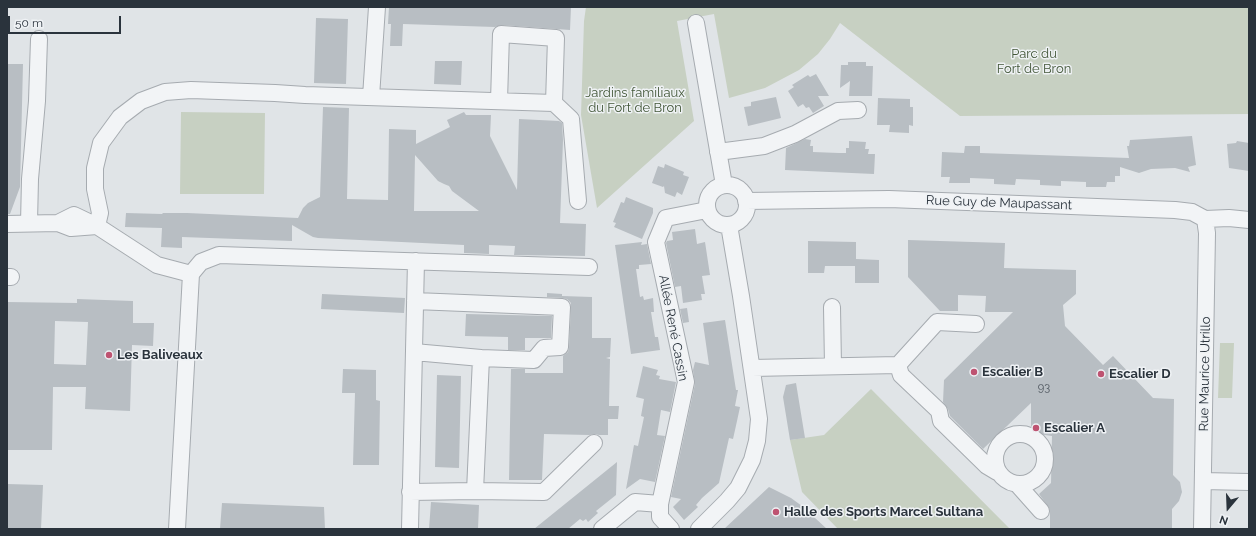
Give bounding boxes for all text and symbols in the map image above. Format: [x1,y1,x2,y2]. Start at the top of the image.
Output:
scale bar [10,8,123,34]
text: 50 m [15,16,43,30]
park label: Parc du Fort de Bron [997,46,1071,77]
park label: Jardins familiaux du Fort de Bron [585,85,685,116]
street label: Rue Guy de Maupassant [926,193,1072,213]
street label: Allée René Cassin [655,274,691,382]
street label: Rue Maurice Utrillo [1196,316,1214,432]
place label: Les Baliveaux [117,347,203,363]
marker: Les Baliveaux [104,350,114,360]
place label: Escalier B [982,364,1043,380]
place label: Escalier D [1109,366,1171,382]
marker: Escalier B [969,367,979,377]
marker: Escalier D [1096,369,1106,379]
house number: 93 [1038,381,1050,395]
place label: Escalier A [1044,420,1105,436]
marker: Escalier A [1031,423,1041,433]
north arrow [1208,488,1248,528]
place label: Halle des Sports Marcel Sultana [784,504,983,520]
marker: Halle des Sports Marcel Sultana [771,507,781,517]
text: N [1218,512,1230,527]

